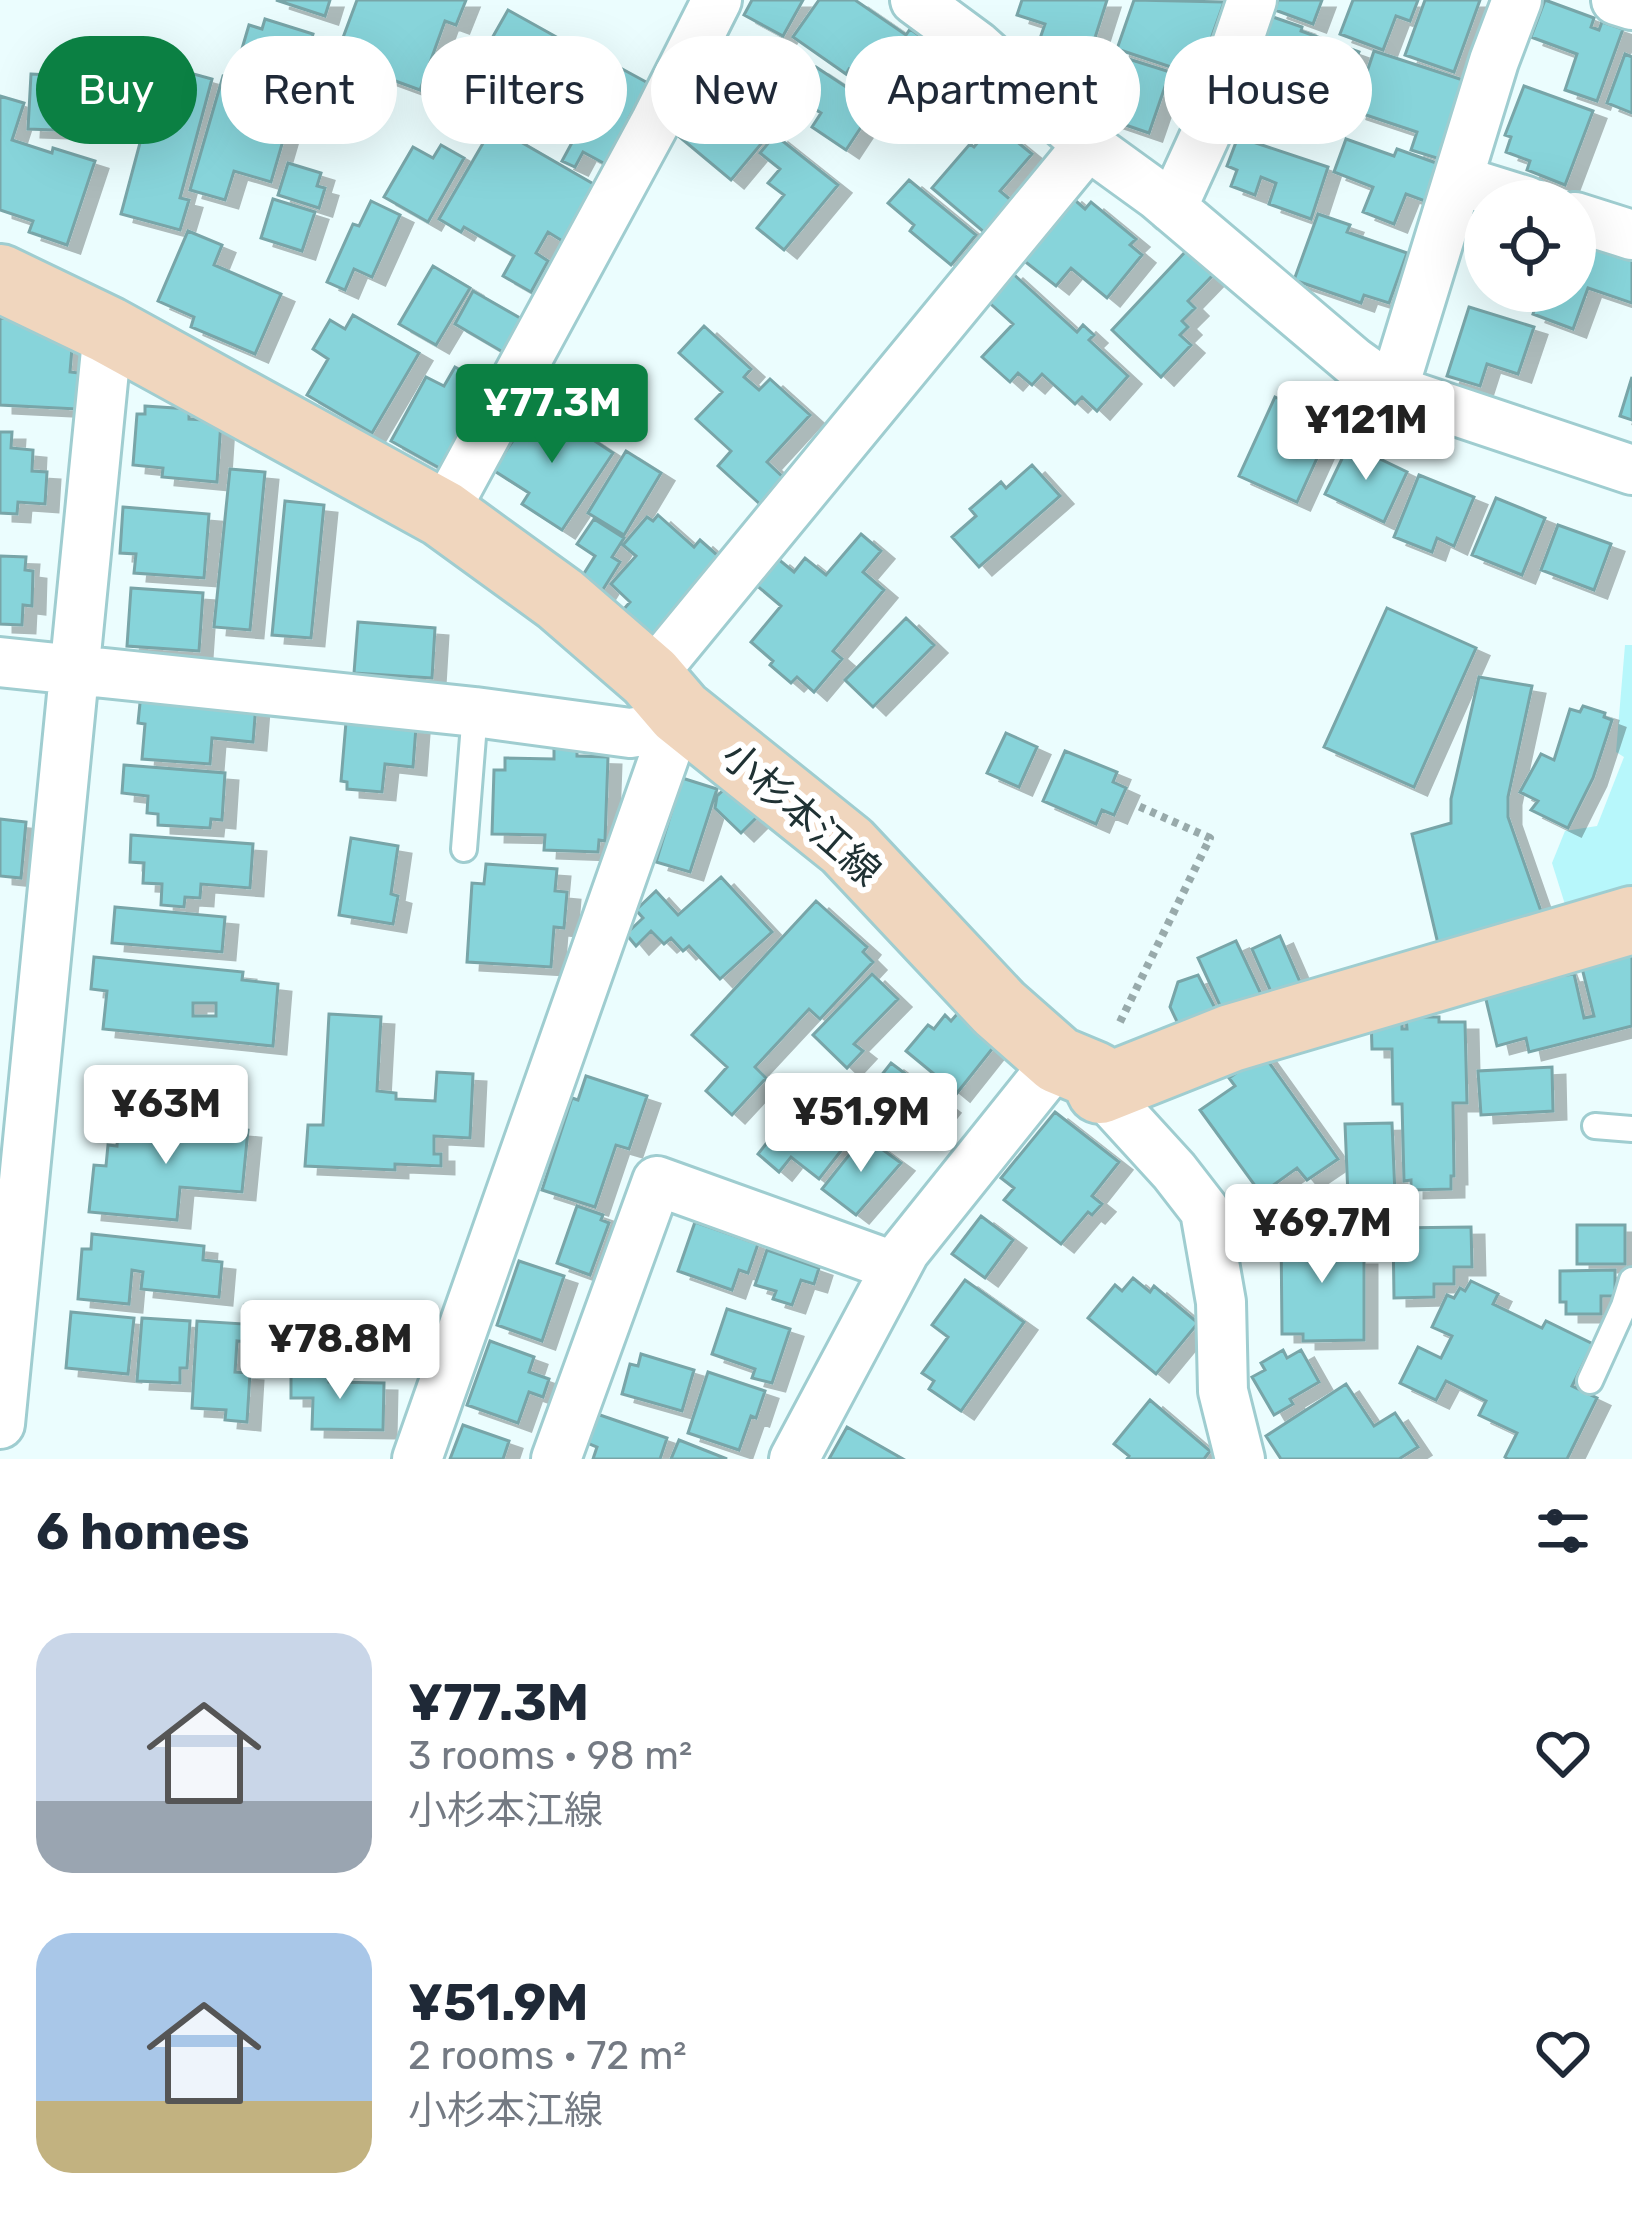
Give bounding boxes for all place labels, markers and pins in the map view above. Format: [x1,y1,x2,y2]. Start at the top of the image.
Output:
pin: ¥77.3M [454,364,650,466]
pin: ¥121M [1282,381,1450,483]
pin: ¥63M [95,1065,237,1167]
pin: ¥51.9M [763,1073,959,1175]
pin: ¥69.7M [1224,1184,1420,1286]
pin: ¥78.8M [242,1300,438,1402]

